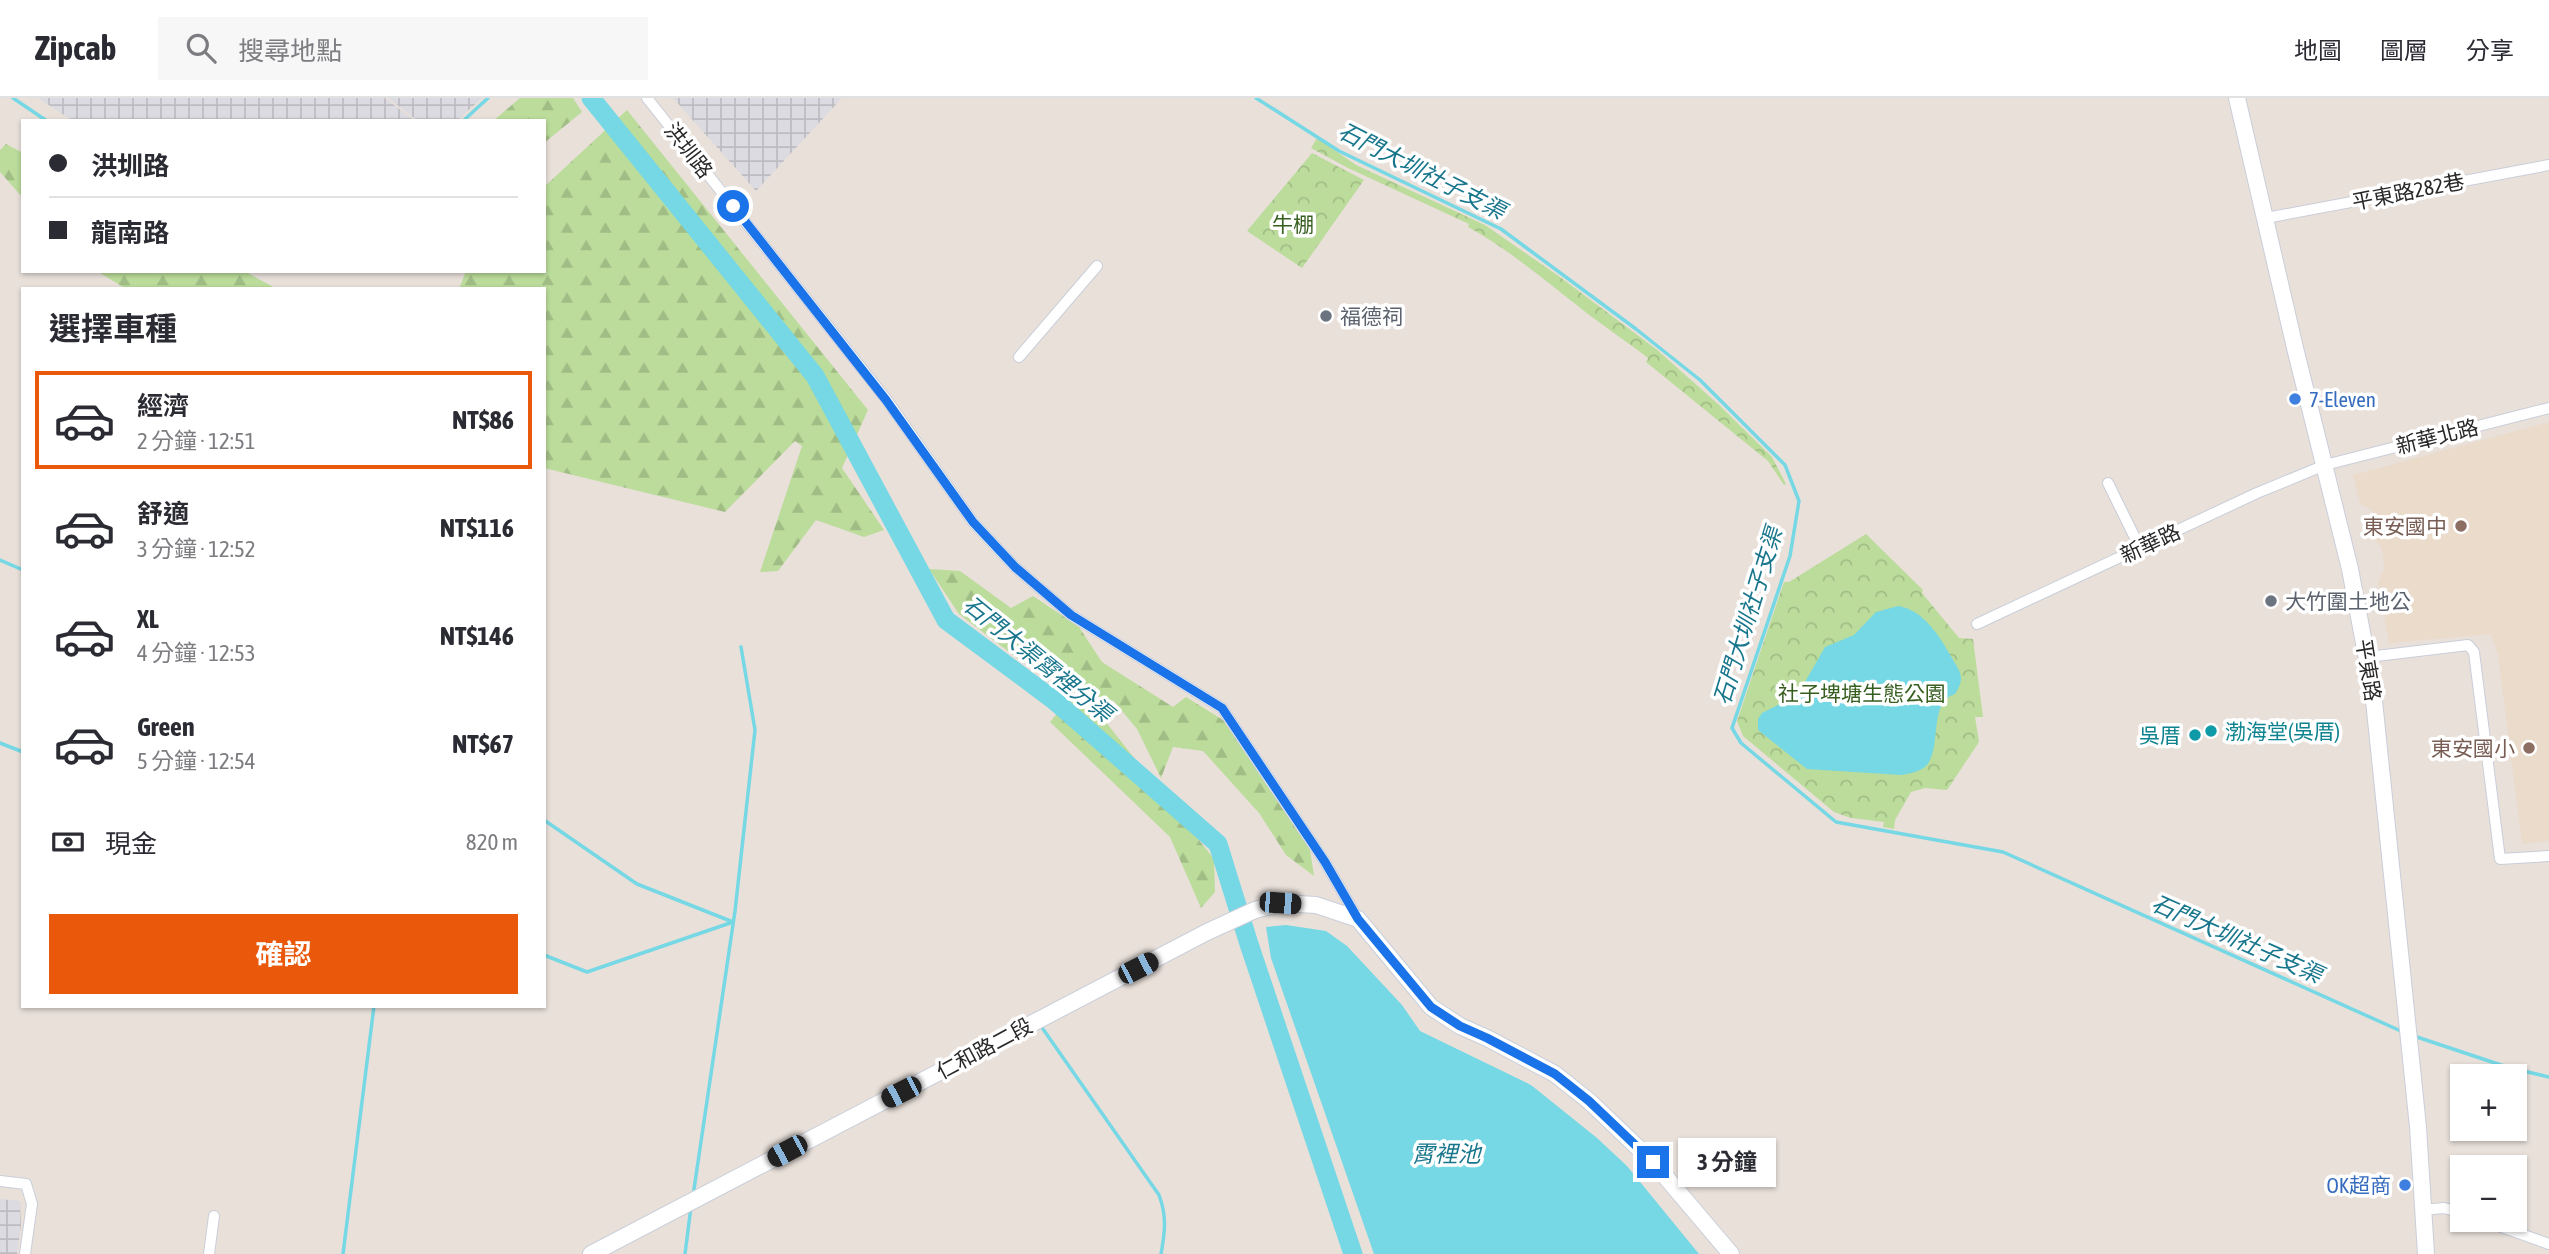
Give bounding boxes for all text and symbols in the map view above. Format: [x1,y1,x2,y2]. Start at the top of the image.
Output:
search box [158,17,648,80]
text: Zipcab [35,29,116,67]
icon: search [182,29,220,67]
text: 搜尋地點 [238,36,342,66]
text: 地圖 [2294,37,2342,64]
text: 圖層 [2380,37,2428,64]
text: 分享 [2466,37,2514,64]
street label: 洪圳路 [660,118,718,182]
water label: 石門大圳社子支渠 [1334,118,1513,226]
text: 洪圳路 [91,151,169,181]
street label: 平東路282巷 [2350,168,2466,214]
route start [717,190,749,222]
park label: 牛棚 [1272,212,1314,236]
text: 龍南路 [91,218,169,248]
place label: 福德祠 [1340,304,1403,328]
marker: 福德祠 [1318,308,1334,324]
text: 選擇車種 [49,310,177,347]
place label: 7-Eleven [2309,387,2376,411]
icon: car [53,389,116,452]
text: 經濟 [137,391,189,421]
marker: 7-Eleven [2287,391,2303,407]
text: NT$86 [452,405,514,435]
street label: 新華北路 [2393,414,2481,458]
text: 2 分鐘 · 12:51 [137,428,256,454]
icon: car [53,497,116,560]
text: 舒適 [137,499,189,529]
text: NT$116 [440,513,514,543]
place label: 東安國中 [2363,514,2447,538]
marker: 東安國中 [2453,518,2469,534]
street label: 新華路 [2116,519,2184,567]
water label: 石門大圳社子支渠 [1709,521,1788,708]
text: 3 分鐘 · 12:52 [137,536,256,562]
place label: 大竹圍土地公 [2285,589,2411,613]
water label: 石門大渠霄裡分渠 [958,591,1120,729]
marker: 大竹圍土地公 [2263,593,2279,609]
text: XL [137,604,159,634]
icon: car [53,605,116,668]
text: NT$146 [440,621,514,651]
street label: 平東路 [2352,637,2386,703]
text: 4 分鐘 · 12:53 [137,640,256,666]
park label: 社子埤塘生態公園 [1778,681,1946,705]
text: Green [137,712,195,742]
icon: car [53,713,116,776]
place label: 渤海堂(吳厝) [2225,719,2340,743]
place label: 吳厝 [2139,723,2181,747]
marker: 渤海堂(吳厝) [2203,723,2219,739]
marker: 吳厝 [2187,727,2203,743]
text: NT$67 [452,729,514,759]
place label: 東安國小 [2431,736,2515,760]
marker: 東安國小 [2521,740,2537,756]
text: 5 分鐘 · 12:54 [137,748,256,774]
icon: cash [49,823,87,861]
text: 現金 [105,829,157,859]
text: 820 m [466,829,518,855]
water label: 石門大圳社子支渠 [2148,890,2329,990]
car [1259,891,1302,915]
button: 確認 [49,914,518,994]
car [1115,949,1162,987]
street label: 仁和路二段 [932,1013,1036,1083]
map controls [2450,1064,2527,1232]
button: + [2450,1064,2527,1141]
car [878,1073,925,1111]
car [764,1132,811,1170]
callout: 3 分鐘 [1678,1138,1776,1186]
water label: 霄裡池 [1412,1141,1483,1167]
route end [1637,1146,1669,1178]
text: 3 分鐘 [1697,1149,1757,1175]
button: − [2450,1155,2527,1232]
place label: OK超商 [2326,1173,2391,1197]
marker: OK超商 [2397,1177,2413,1193]

